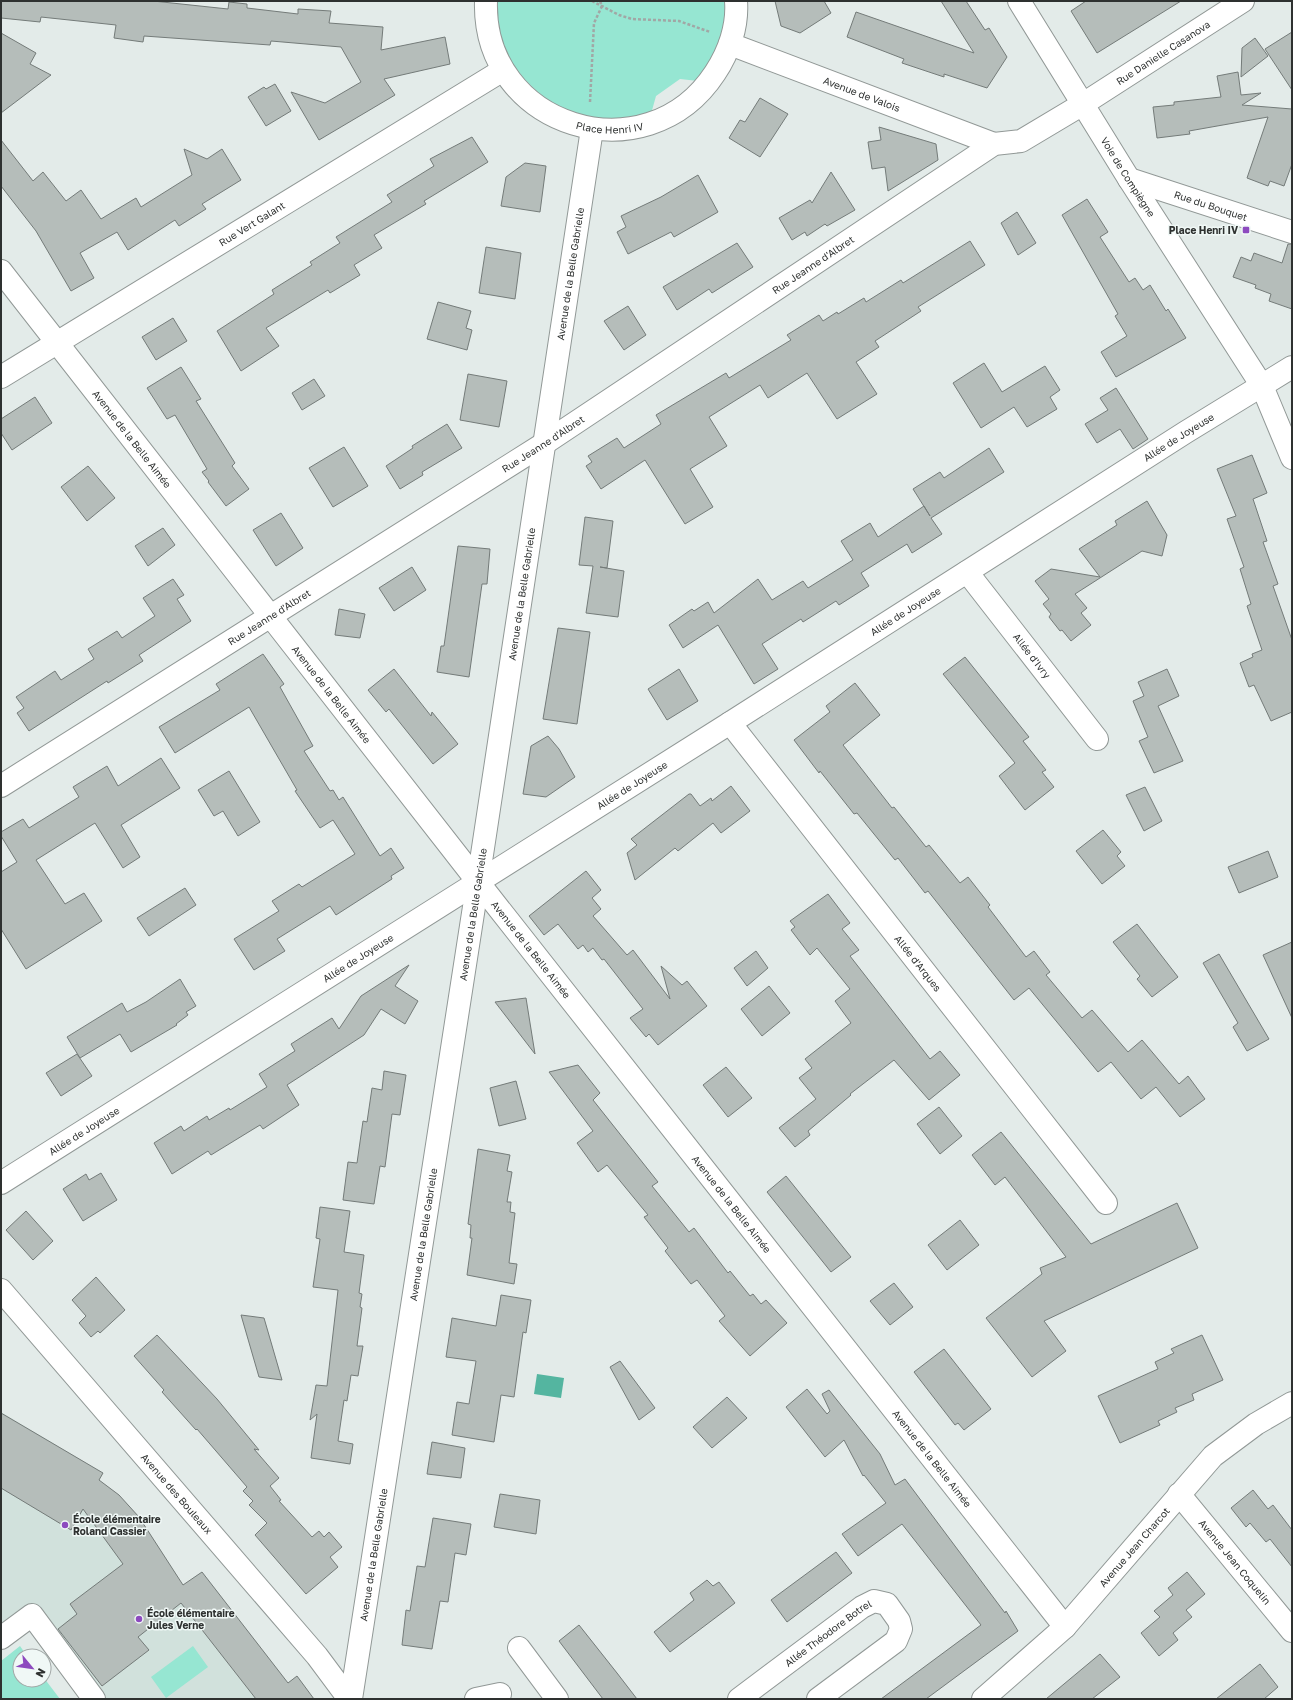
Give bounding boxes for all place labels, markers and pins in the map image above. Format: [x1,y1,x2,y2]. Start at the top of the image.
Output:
place label: Place Henri IV [1169,224,1238,236]
marker: Place Henri IV [1241,225,1251,235]
place label: École élémentaire Roland Cassier [73,1513,161,1537]
marker: École élémentaire Roland Cassier [60,1520,70,1530]
place label: École élémentaire Jules Verne [147,1607,235,1631]
marker: École élémentaire Jules Verne [134,1614,144,1624]

